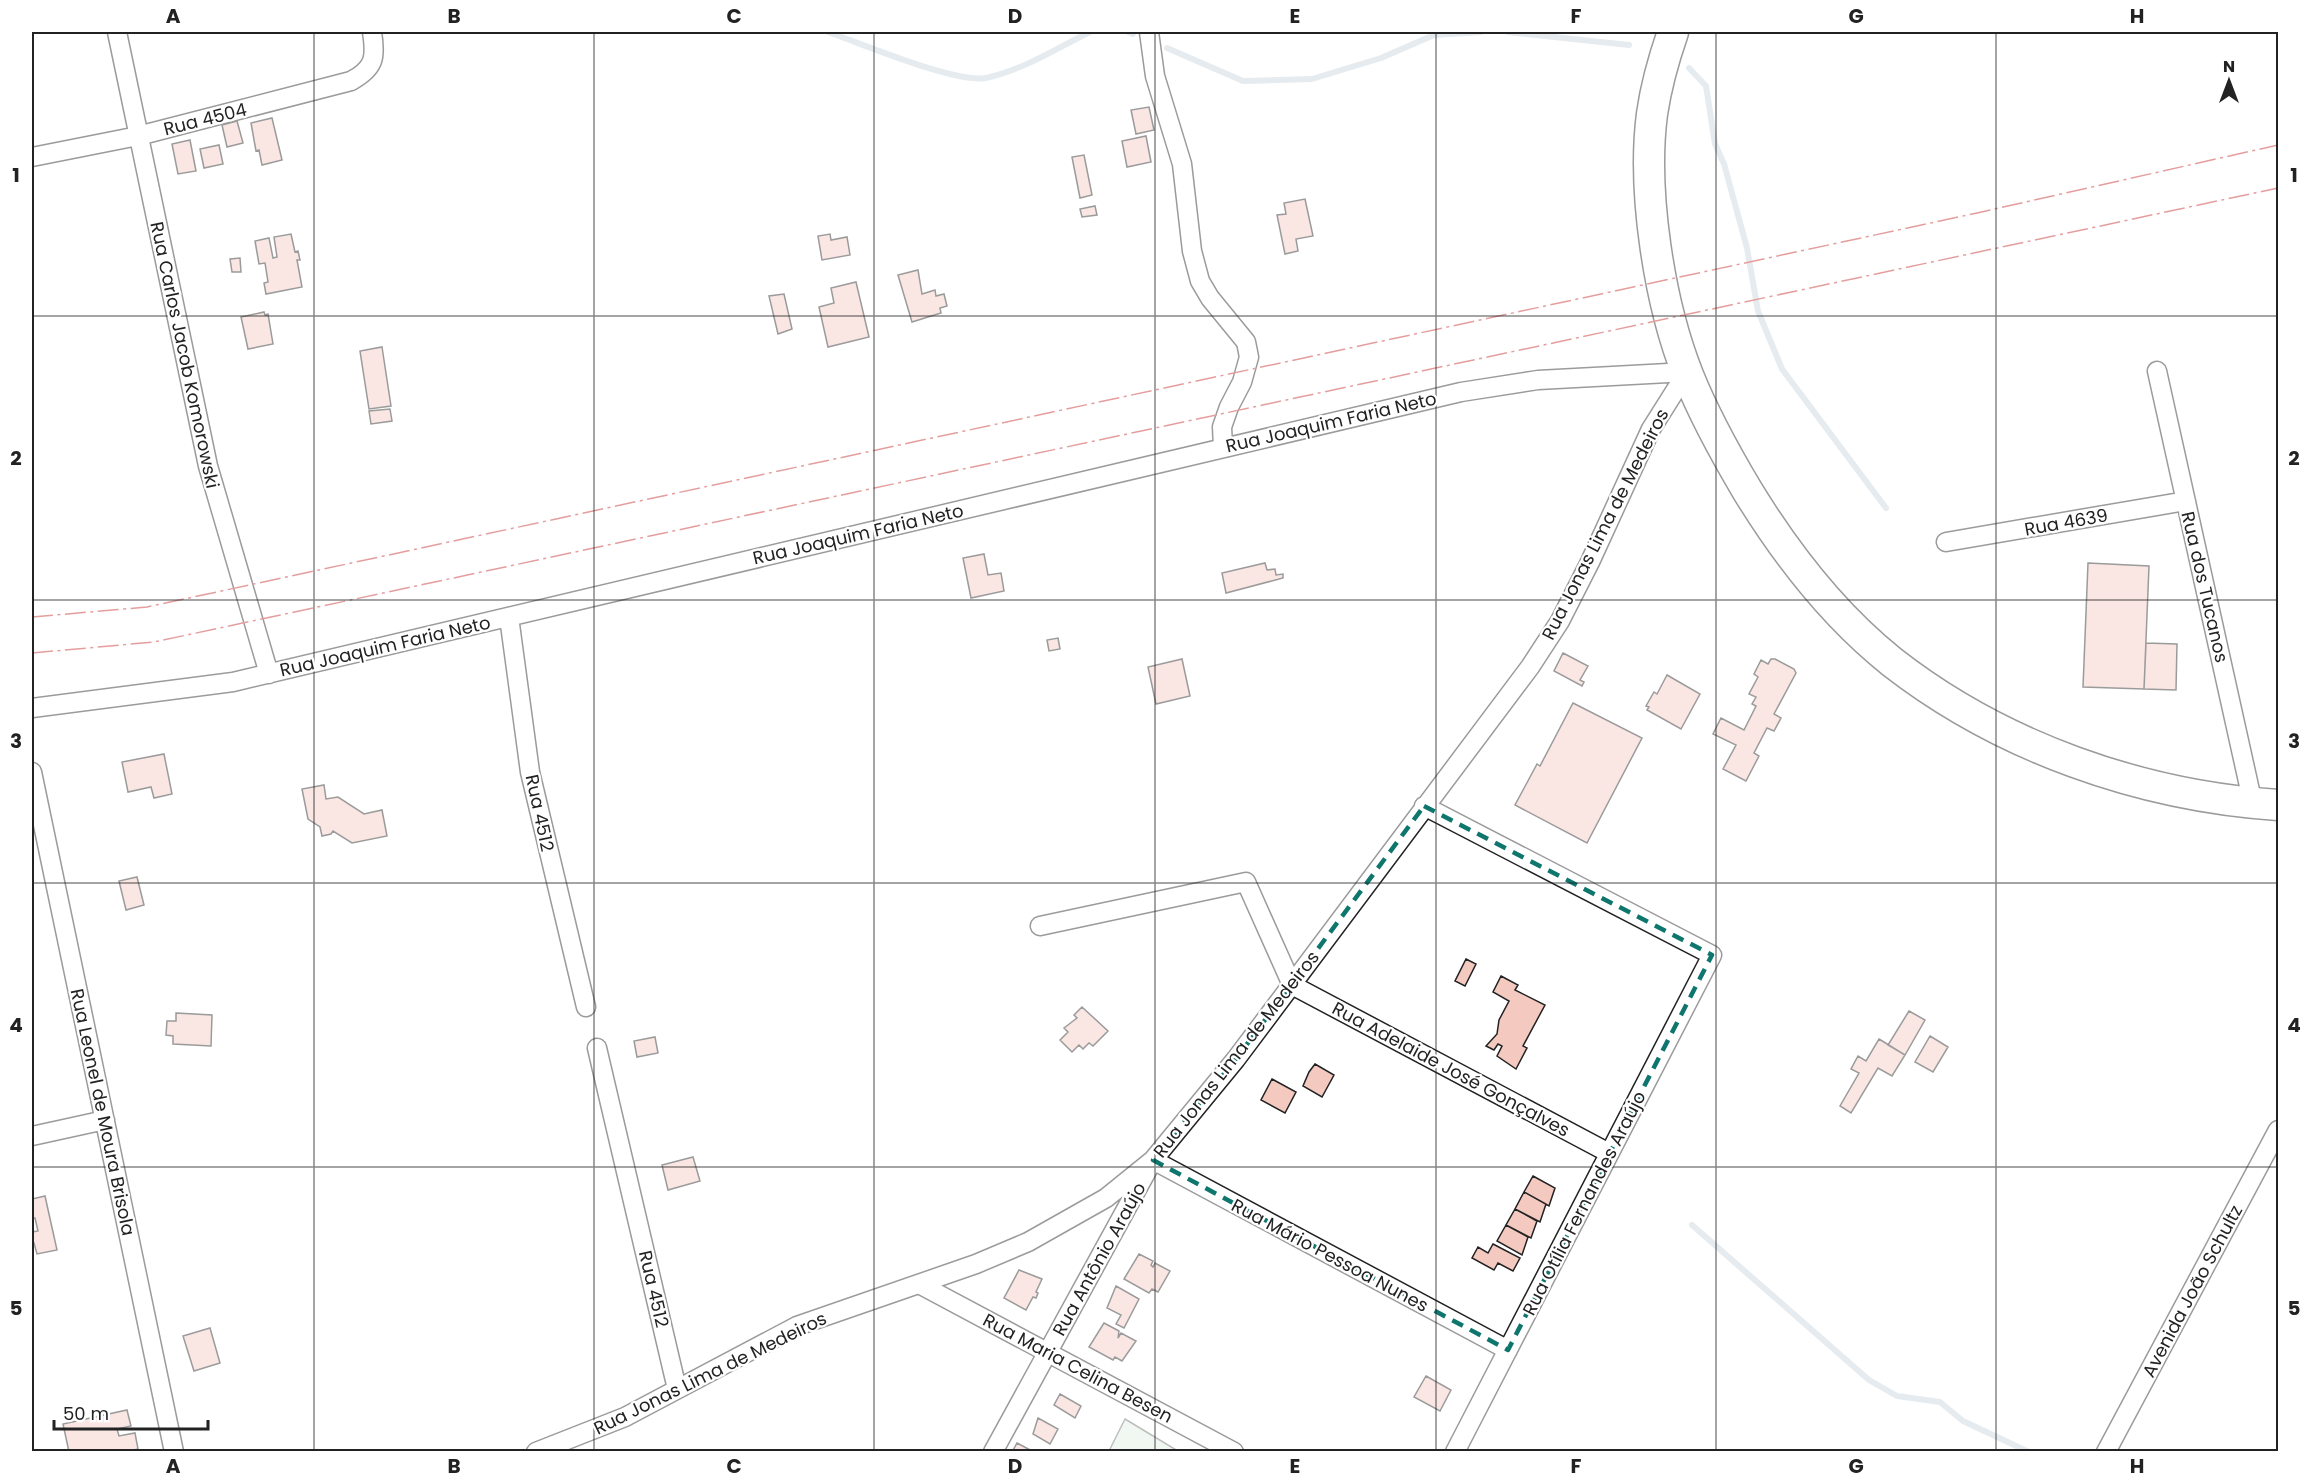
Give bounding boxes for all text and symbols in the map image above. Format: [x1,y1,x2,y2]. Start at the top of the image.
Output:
text: A [166,2,181,30]
text: B [447,2,461,30]
text: C [726,2,742,30]
text: D [1008,2,1022,30]
text: E [1290,2,1300,30]
text: F [1571,2,1582,30]
text: G [1848,2,1864,30]
text: H [2130,2,2144,30]
north arrow [2199,51,2259,111]
text: N [2223,55,2235,78]
street label: Rua 4504 [161,97,249,141]
text: 1 [12,161,20,189]
text: 1 [2290,161,2298,189]
street label: Rua Carlos Jacob Komorowski [145,219,225,491]
street label: Rua Joaquim Faria Neto [1223,386,1439,458]
street label: Rua Jonas Lima de Medeiros [1536,404,1674,644]
text: 2 [10,444,22,472]
text: 2 [2288,444,2300,472]
street label: Rua Joaquim Faria Neto [750,498,966,570]
street label: Rua 4639 [2022,502,2110,542]
street label: Rua dos Tucanos [2175,509,2235,665]
street label: Rua Joaquim Faria Neto [277,610,493,682]
text: 3 [10,727,22,755]
text: 3 [2288,727,2300,755]
street label: Rua 4512 [520,772,560,854]
street label: Rua Jonas Lima de Medeiros [1147,945,1325,1163]
street label: Rua Leonel de Moura Brisola [65,986,141,1238]
street label: Rua Adelaide José Gonçalves [1328,996,1574,1142]
text: 4 [9,1011,23,1039]
text: 4 [2287,1011,2301,1039]
street label: Rua Otília Fernandes Araújo [1516,1087,1652,1319]
street label: Rua Antônio Araújo [1046,1178,1152,1340]
street label: Rua Mário Pessoa Nunes [1227,1192,1433,1318]
street label: Avenida João Schultz [2136,1200,2248,1382]
street label: Rua 4512 [633,1248,675,1330]
text: 5 [10,1294,23,1322]
text: 5 [2288,1294,2301,1322]
street label: Rua Jonas Lima de Medeiros [589,1306,831,1440]
street label: Rua Maria Celina Besen [979,1307,1177,1429]
scale bar [54,1393,208,1431]
text: 50 m [63,1401,109,1426]
text: A [166,1452,181,1480]
text: B [447,1452,461,1480]
text: C [726,1452,742,1480]
text: D [1008,1452,1022,1480]
text: E [1290,1452,1300,1480]
text: F [1571,1452,1582,1480]
text: G [1848,1452,1864,1480]
text: H [2130,1452,2144,1480]

